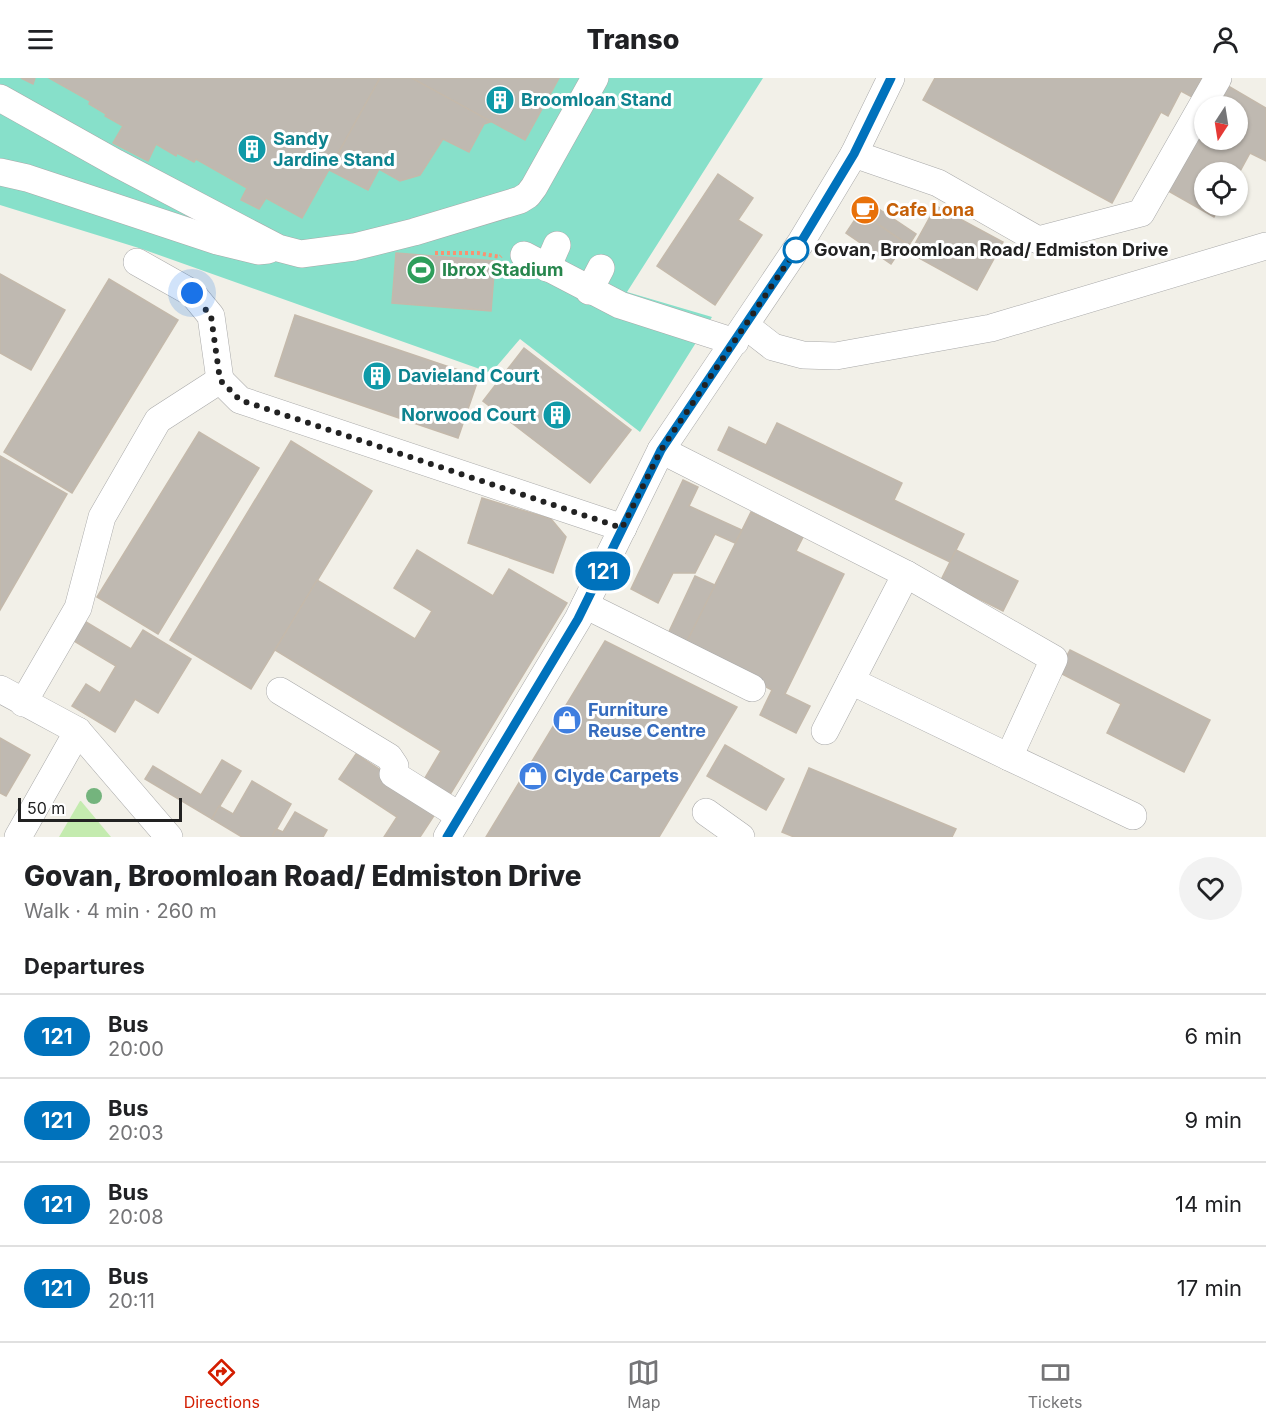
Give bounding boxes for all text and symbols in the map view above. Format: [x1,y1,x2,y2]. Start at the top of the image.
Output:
icon: menu [24,23,57,56]
text: Transo [587,23,679,56]
icon: person [1209,23,1242,56]
building icon: Broomloan Stand [484,84,516,116]
place label: Broomloan Stand [521,89,672,110]
north arrow [1194,96,1248,150]
map controls [1194,96,1248,216]
place label: Sandy Jardine Stand [273,128,395,170]
building icon: Sandy Jardine Stand [236,133,268,165]
button: locate [1194,162,1248,216]
cafe icon: Cafe Lona [849,194,881,226]
place label: Cafe Lona [886,199,974,220]
marker: Govan, Broomloan Road/ Edmiston Drive [783,237,809,263]
place label: Govan, Broomloan Road/ Edmiston Drive [814,239,1169,260]
sports icon: Ibrox Stadium [405,254,437,286]
place label: Ibrox Stadium [442,259,563,280]
your location [177,278,207,308]
building icon: Davieland Court [361,360,393,392]
place label: Davieland Court [398,365,540,386]
building icon: Norwood Court [541,399,573,431]
place label: Norwood Court [401,404,536,425]
line badge: 121 [568,552,638,590]
text: 121 [587,559,619,584]
place label: Furniture Reuse Centre [588,699,706,741]
shop icon: Furniture Reuse Centre [551,704,583,736]
shop icon: Clyde Carpets [517,760,549,792]
place label: Clyde Carpets [554,765,679,786]
scale bar [18,795,182,822]
text: 50 m [27,798,65,818]
button: heart [1179,857,1242,920]
text: Govan, Broomloan Road/ Edmiston Drive [24,859,582,893]
text: Walk · 4 min · 260 m [24,899,217,923]
text: Departures [24,953,145,979]
text: Bus [108,1011,149,1037]
text: 6 min [1185,1023,1242,1049]
text: 121 [41,1024,73,1049]
text: 20:00 [108,1037,164,1061]
text: Bus [108,1095,149,1121]
text: 9 min [1185,1107,1242,1133]
text: 121 [41,1108,73,1133]
text: 20:03 [108,1121,164,1145]
text: Bus [108,1179,149,1205]
text: 14 min [1175,1191,1242,1217]
text: 121 [41,1192,73,1217]
text: 20:08 [108,1205,164,1229]
text: Bus [108,1263,149,1289]
text: 17 min [1177,1275,1242,1301]
text: 121 [41,1276,73,1301]
text: 20:11 [108,1289,155,1313]
tab: Directions [184,1356,260,1412]
tab: Map [627,1356,660,1412]
tab: Tickets [1028,1356,1082,1412]

